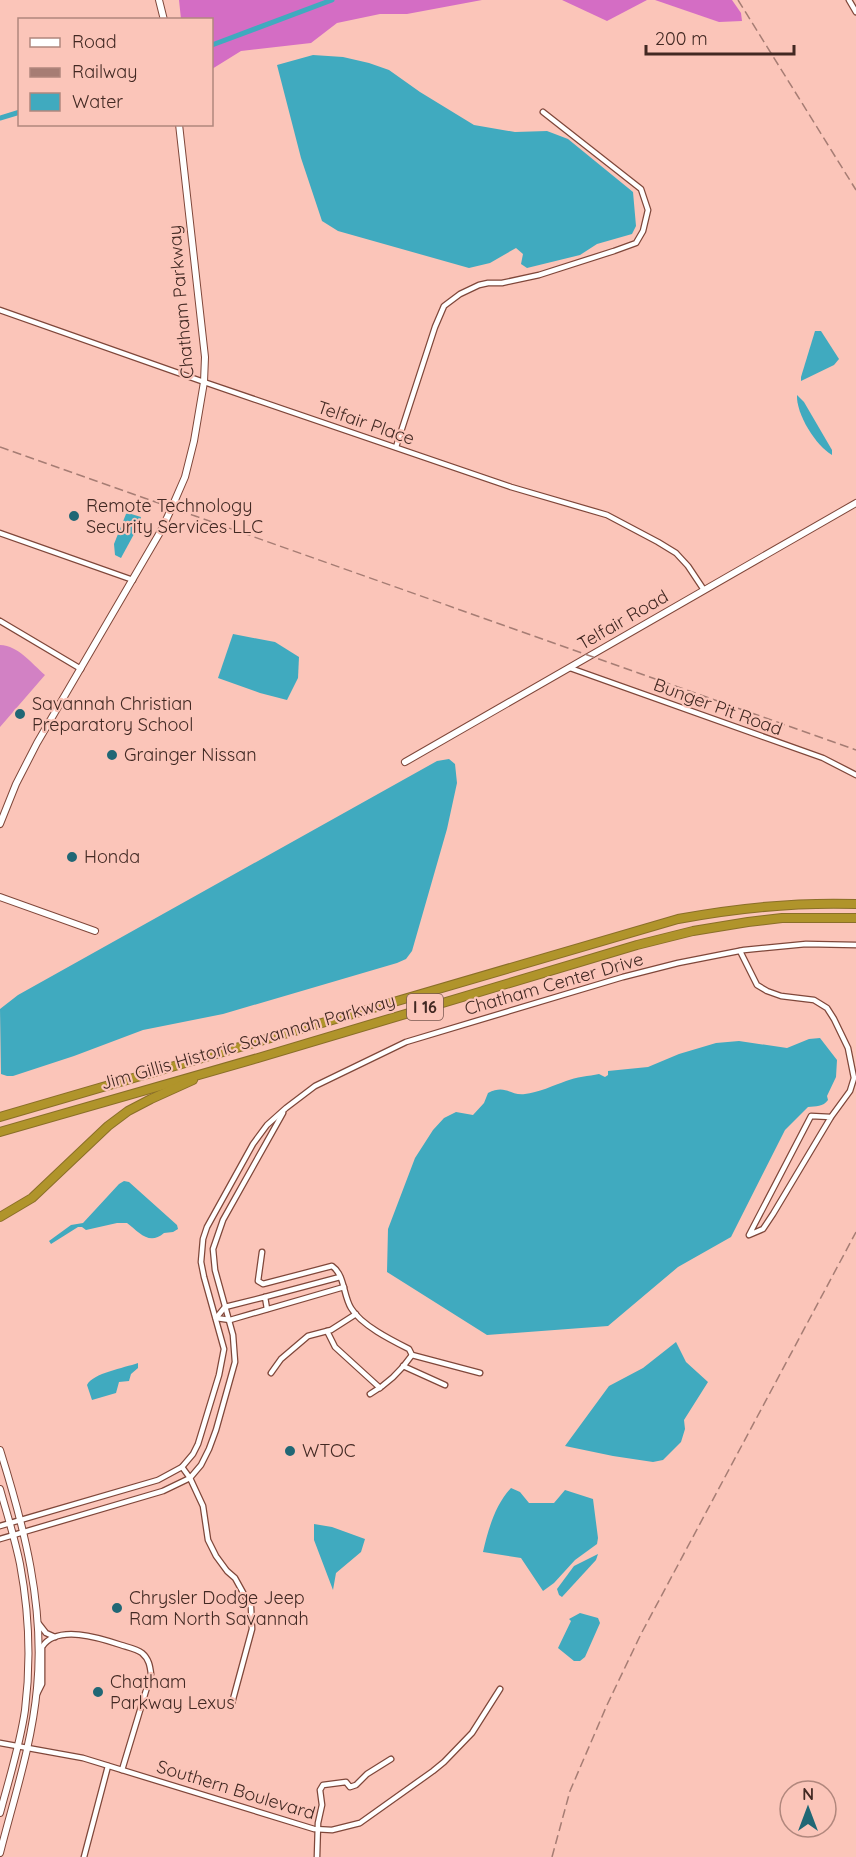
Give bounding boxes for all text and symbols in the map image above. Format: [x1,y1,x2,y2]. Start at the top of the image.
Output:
legend [18,18,213,126]
scale bar [646,18,794,56]
text: 200 m [655,27,708,50]
text: Road [72,30,117,53]
text: Railway [72,60,138,83]
text: Water [72,90,123,113]
street label: Chatham Parkway [162,224,199,380]
street label: Telfair Place [314,395,418,450]
place label: Remote Technology Security Services LLC [86,494,263,538]
marker: Remote Technology Security Services LLC [67,509,81,523]
street label: Telfair Road [573,584,672,655]
street label: Bunger Pit Road [651,673,786,741]
place label: Savannah Christian Preparatory School [32,692,193,736]
marker: Savannah Christian Preparatory School [13,707,27,721]
place label: Grainger Nissan [124,743,257,766]
marker: Grainger Nissan [105,748,119,762]
place label: Honda [84,845,140,868]
marker: Honda [65,850,79,864]
street label: Chatham Center Drive [462,947,646,1020]
street label: Jim Gillis Historic Savannah Parkway [98,988,398,1095]
road number: I 16 [407,994,443,1020]
place label: WTOC [302,1439,356,1462]
marker: WTOC [283,1444,297,1458]
place label: Chrysler Dodge Jeep Ram North Savannah [129,1586,309,1630]
marker: Chrysler Dodge Jeep Ram North Savannah [110,1601,124,1615]
place label: Chatham Parkway Lexus [110,1670,235,1714]
marker: Chatham Parkway Lexus [91,1685,105,1699]
street label: Southern Boulevard [154,1754,318,1825]
north arrow [778,1779,838,1839]
text: N [802,1784,814,1804]

